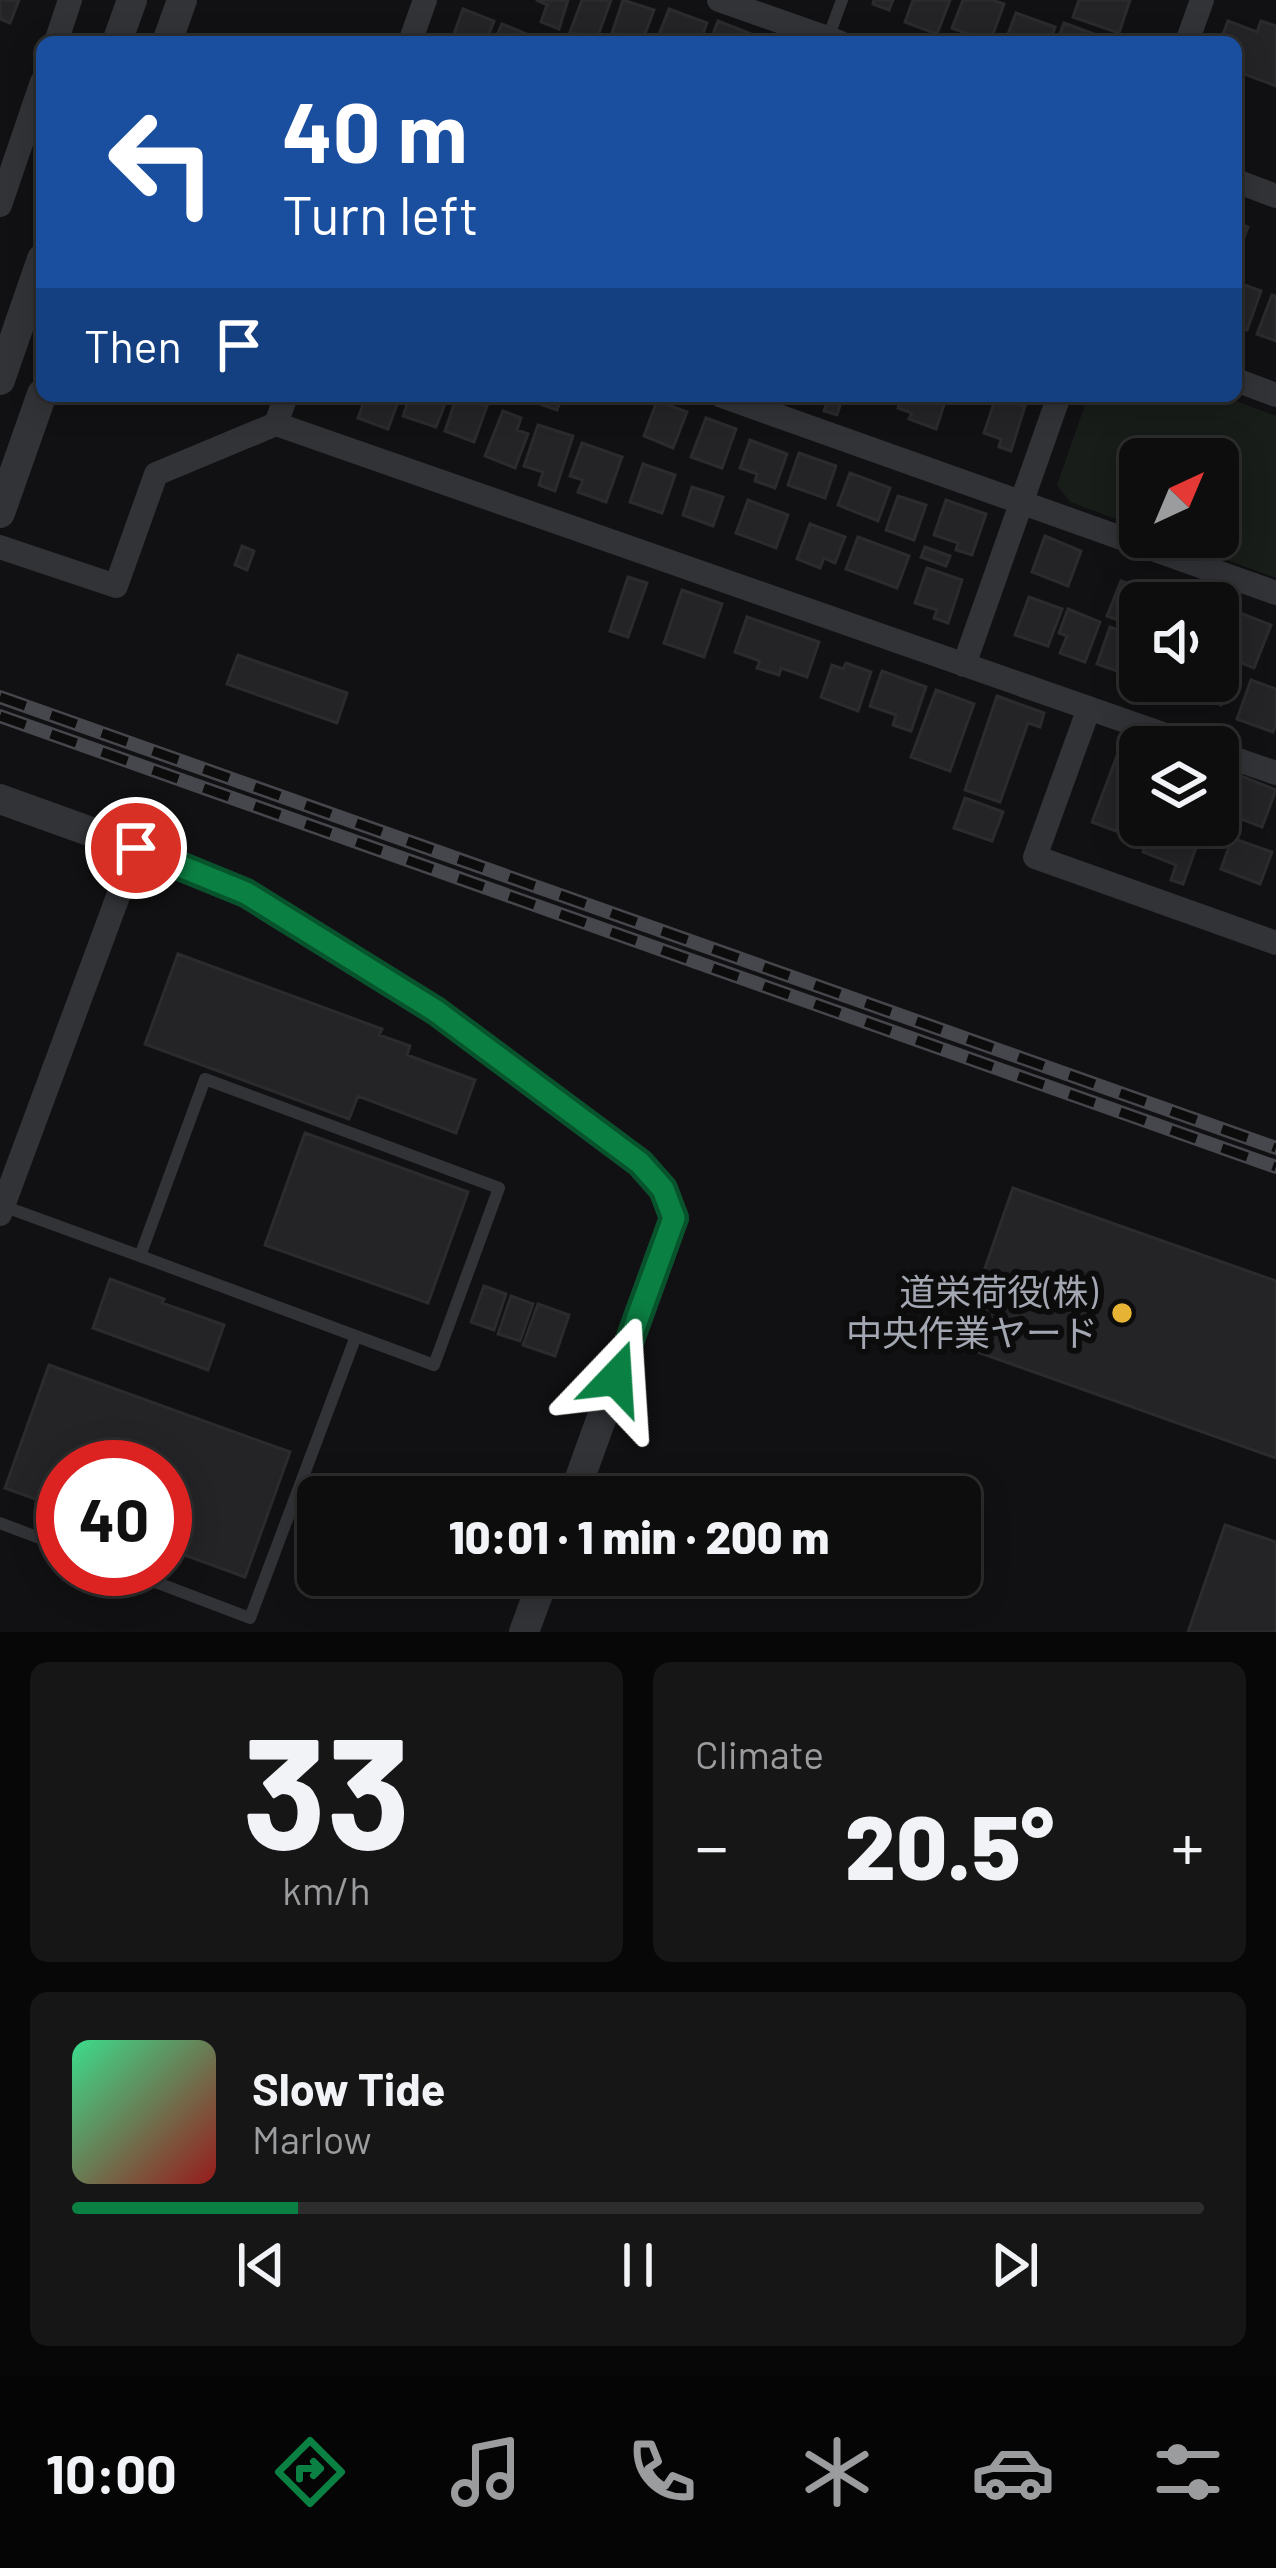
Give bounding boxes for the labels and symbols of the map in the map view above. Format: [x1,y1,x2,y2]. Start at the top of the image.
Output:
north arrow [1119,438,1239,558]
pin [85,797,187,899]
place label: 道栄荷役(株) 中央作業ヤード [846,1269,1099,1353]
marker: 道栄荷役(株) 中央作業ヤード [1109,1300,1135,1326]
position arrow [553,1315,679,1441]
speed limit sign: 40 [36,1440,192,1596]

